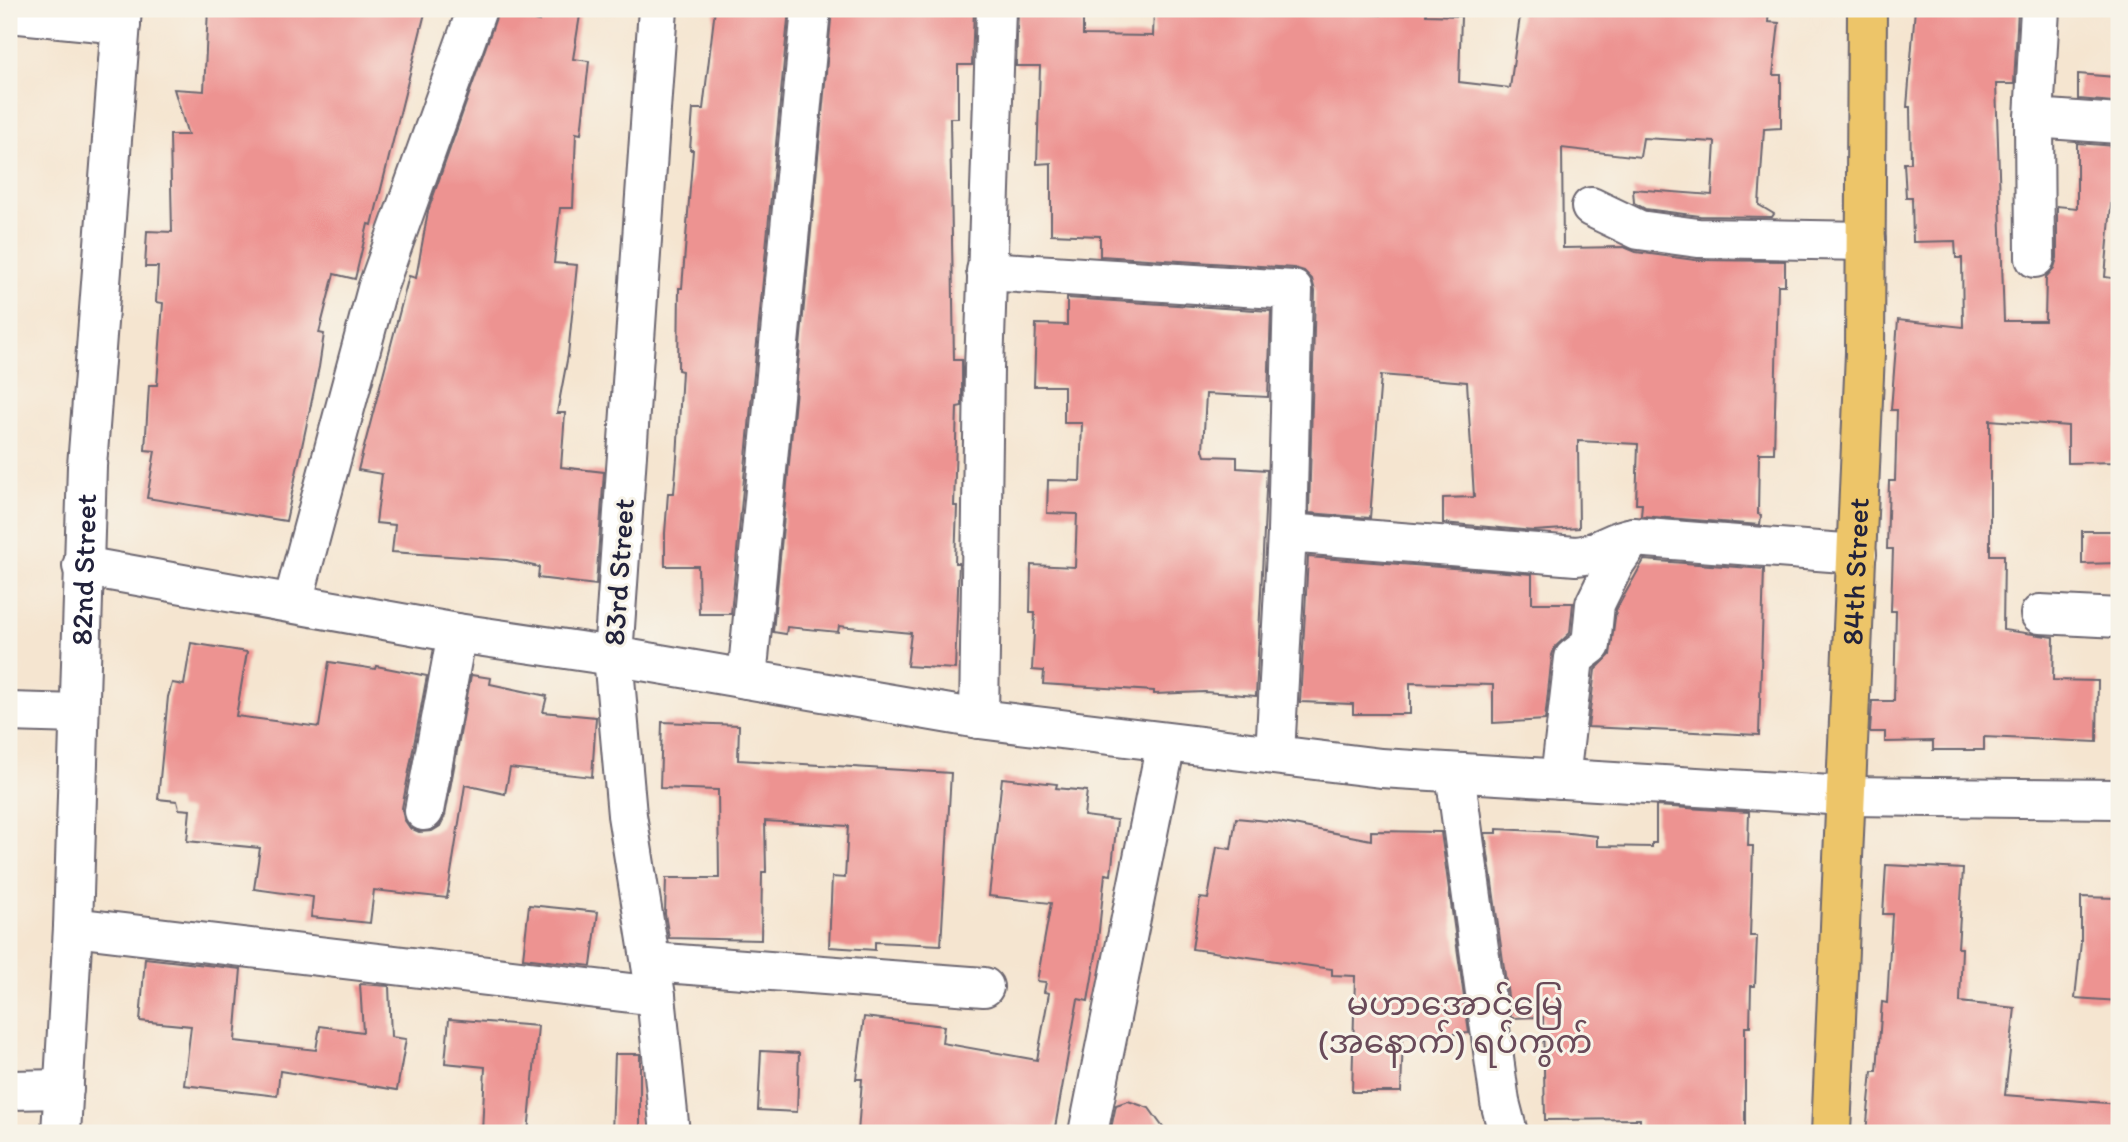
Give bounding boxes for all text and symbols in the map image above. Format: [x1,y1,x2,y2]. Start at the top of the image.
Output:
street label: 82nd Street [63,493,104,646]
street label: 83rd Street [595,497,642,647]
street label: 84th Street [1833,497,1877,646]
district label: မဟာအောင်မြေ (အနောက်) ရပ်ကွက် [1318,981,1592,1068]

